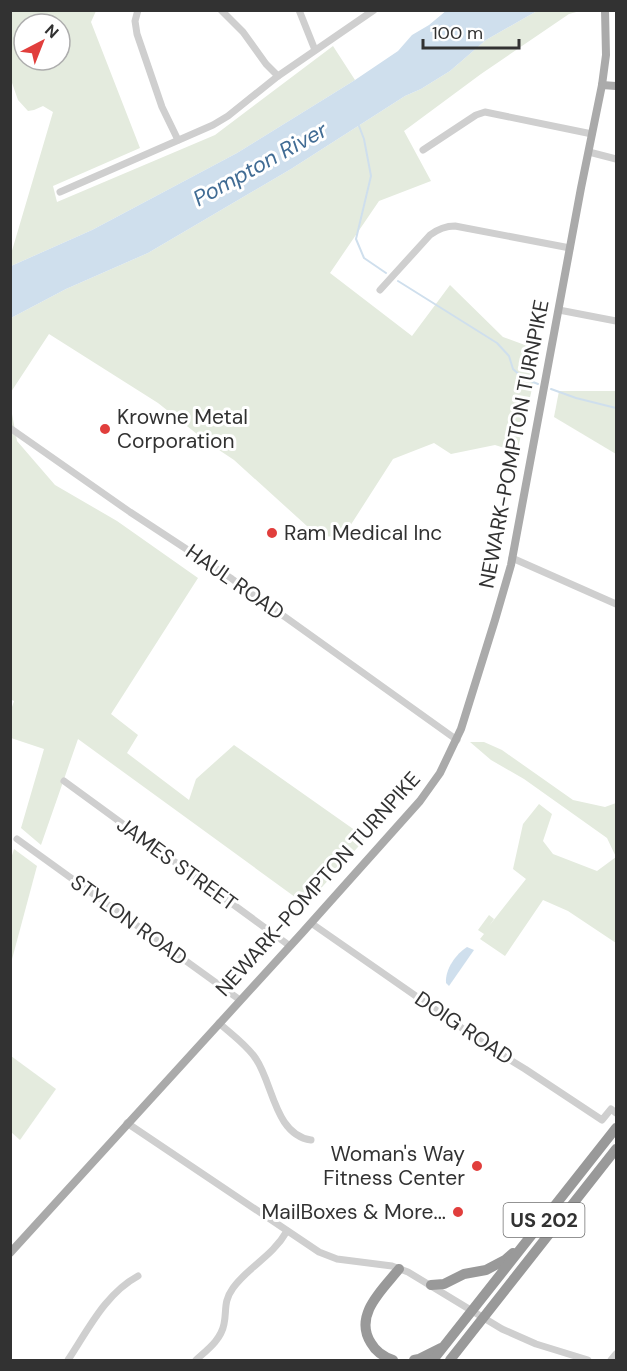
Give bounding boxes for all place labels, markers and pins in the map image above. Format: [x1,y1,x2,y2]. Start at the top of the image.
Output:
place label: Krowne Metal Corporation [117,403,248,455]
marker: Krowne Metal Corporation [98,422,112,436]
place label: Ram Medical Inc [284,519,442,547]
marker: Ram Medical Inc [265,526,279,540]
place label: Woman's Way Fitness Center [323,1140,465,1192]
marker: Woman's Way Fitness Center [470,1159,484,1173]
place label: MailBoxes & More... [262,1198,446,1226]
marker: MailBoxes & More... [451,1205,465,1219]

